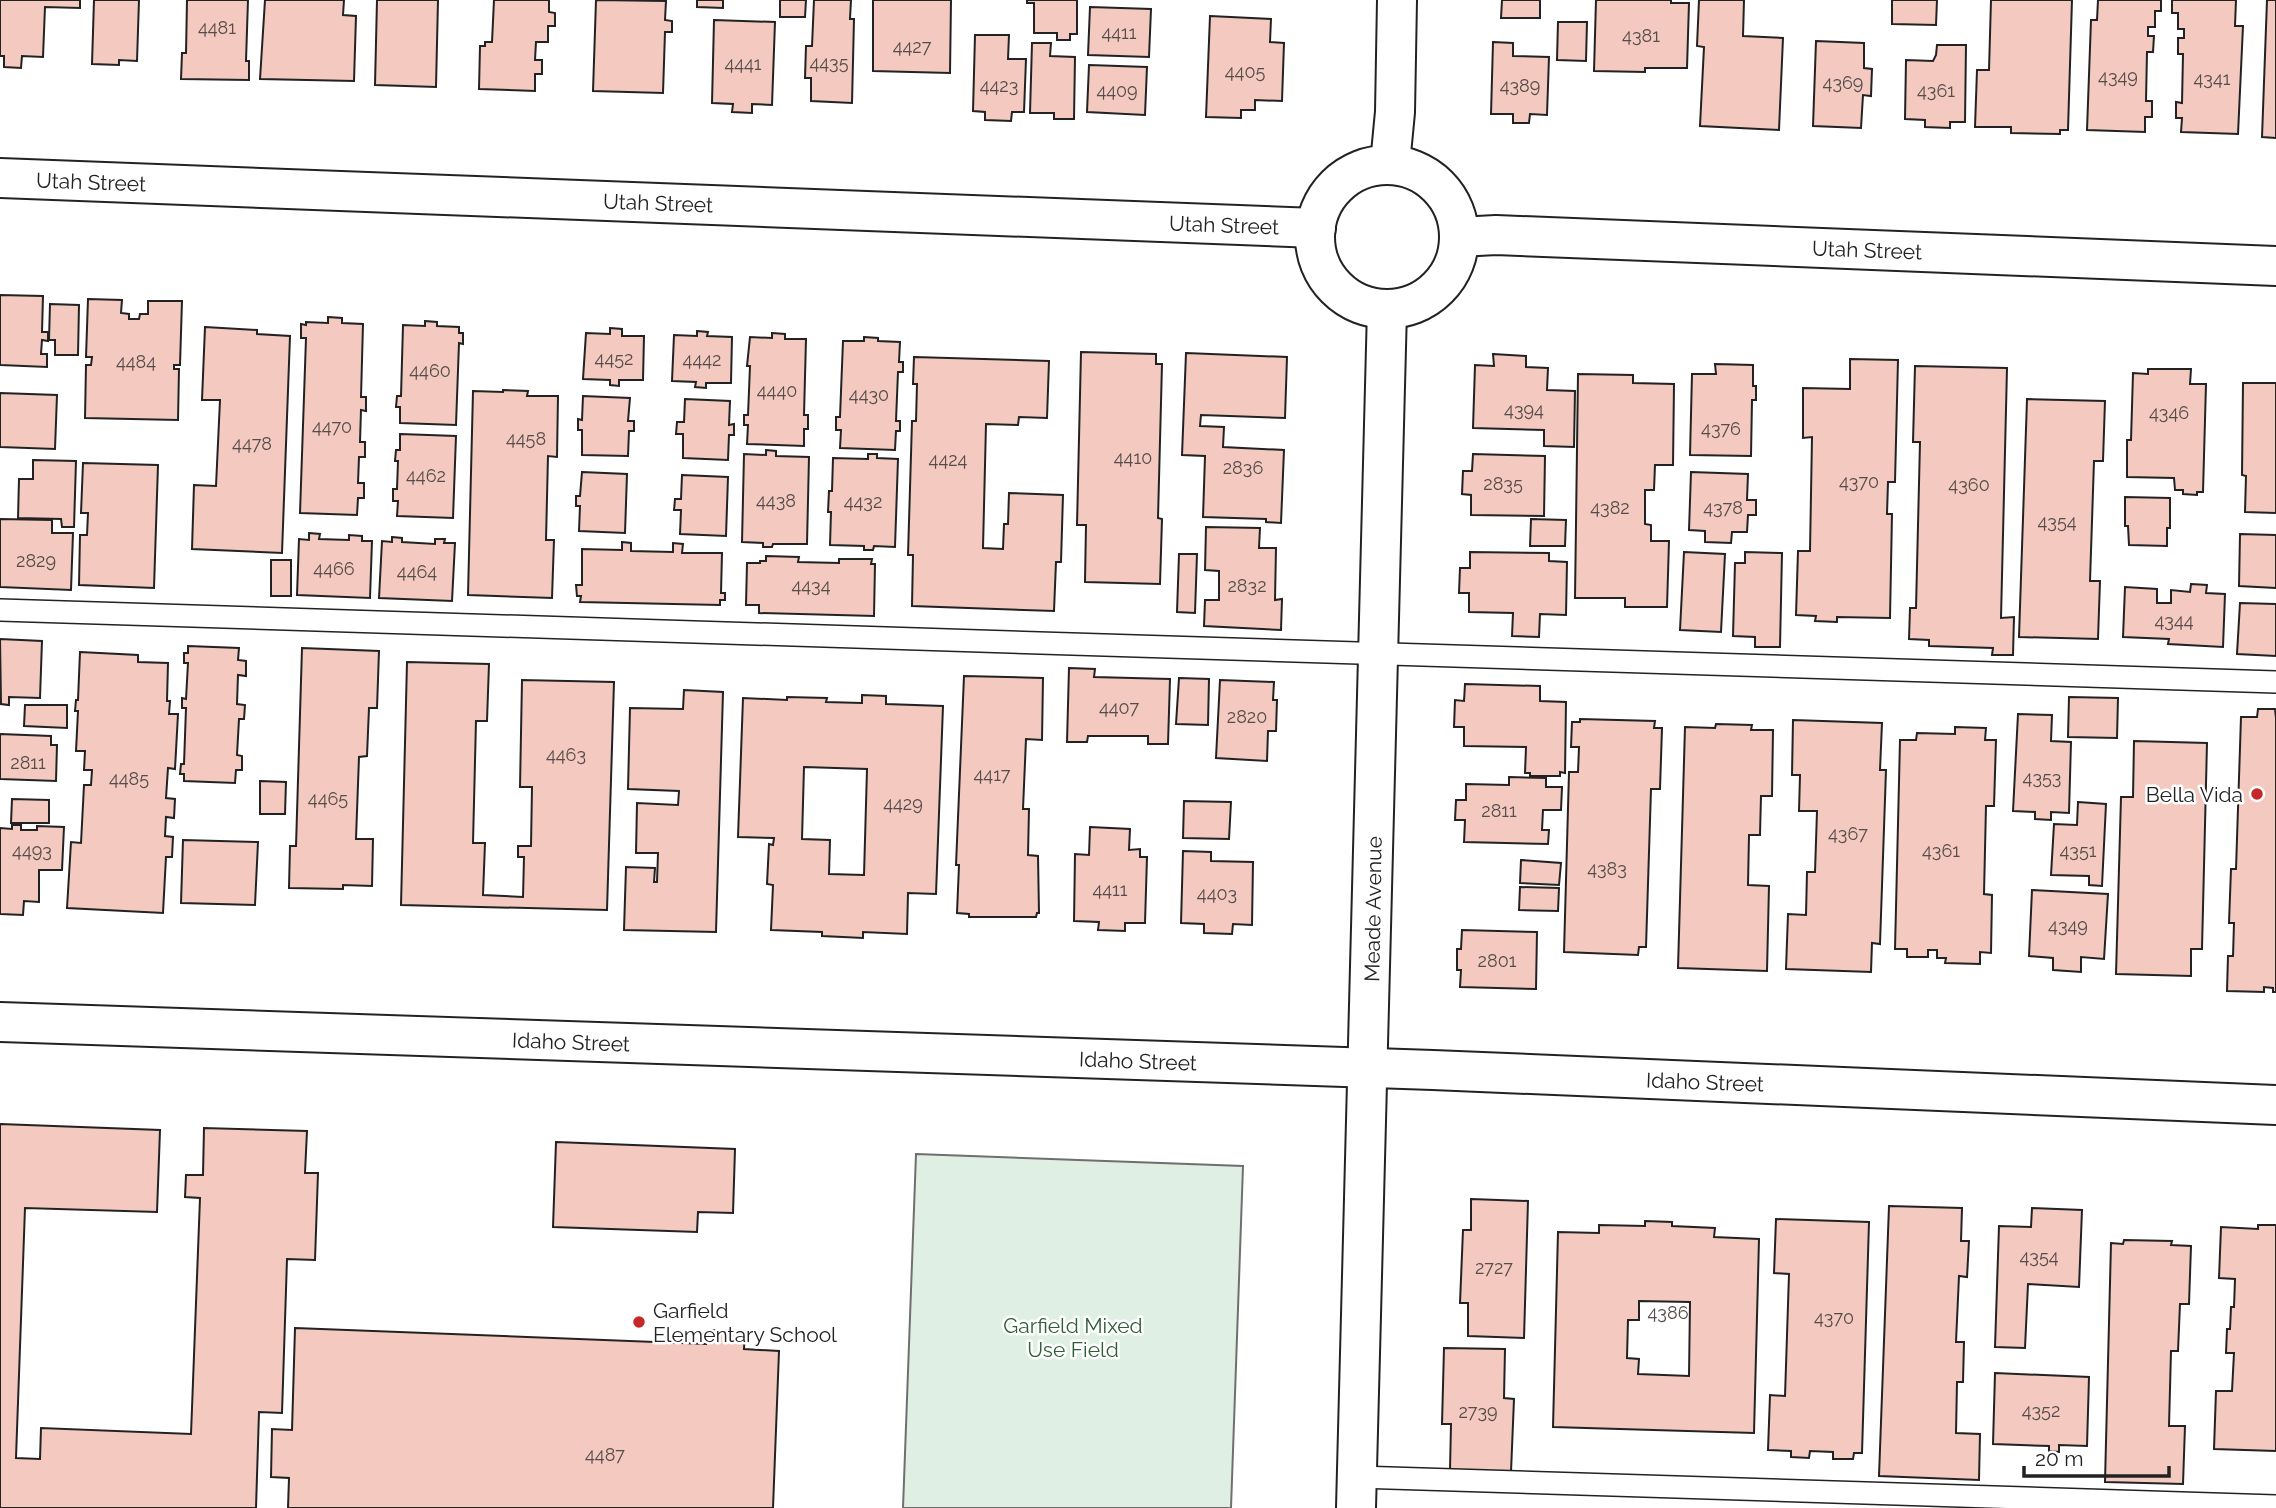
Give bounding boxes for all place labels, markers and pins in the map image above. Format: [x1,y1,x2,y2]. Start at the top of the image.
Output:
place label: Bella Vida [2146,782,2243,807]
marker: Bella Vida [2249,786,2265,802]
place label: Garfield Elementary School [653,1298,837,1347]
marker: Garfield Elementary School [631,1314,647,1330]

